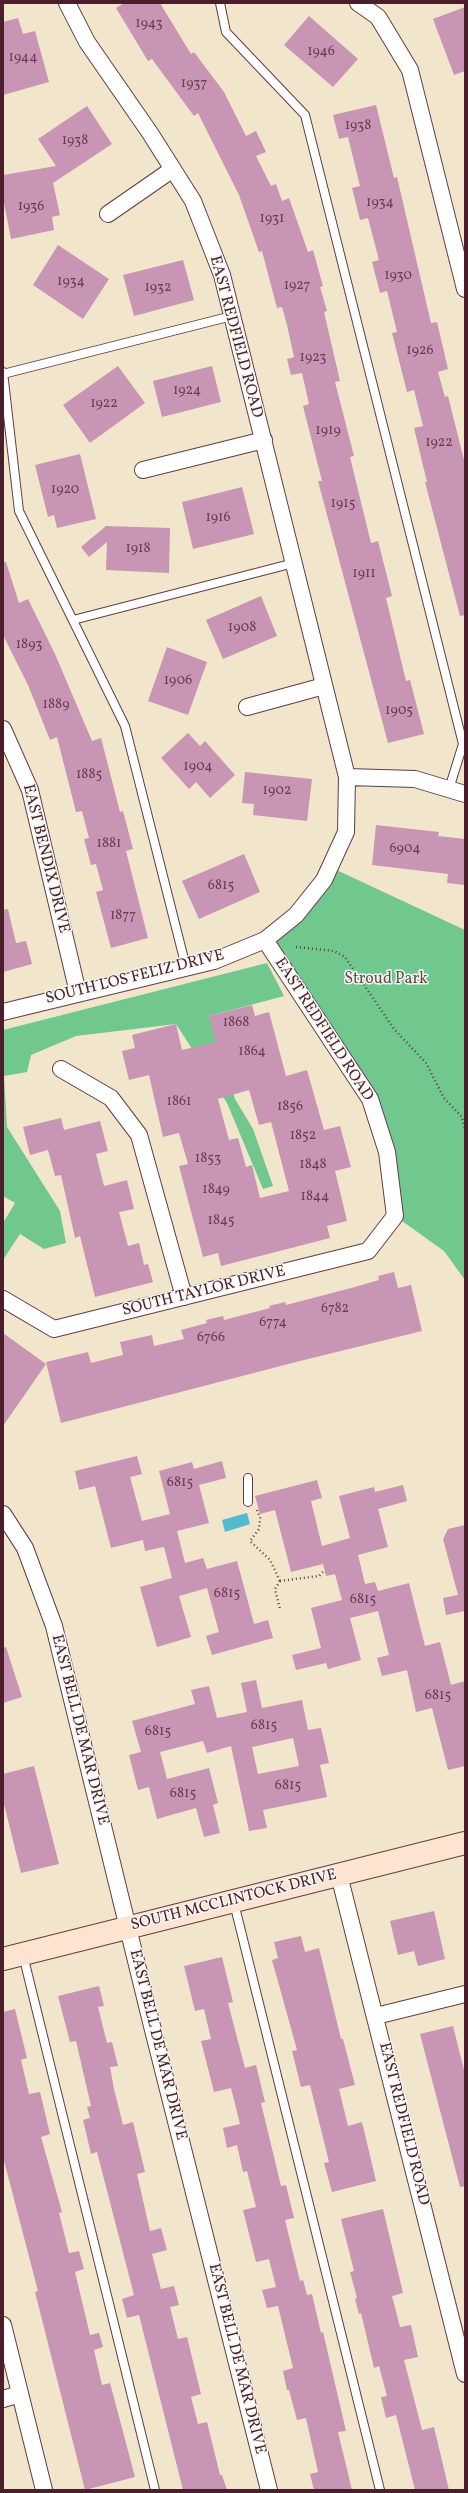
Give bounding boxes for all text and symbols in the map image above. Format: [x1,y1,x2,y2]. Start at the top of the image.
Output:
house number: 1943 [135,16,163,32]
house number: 1946 [307,44,335,60]
house number: 1944 [8,50,38,66]
house number: 1937 [181,76,207,92]
house number: 1938 [345,118,371,134]
house number: 1938 [62,133,88,149]
house number: 1934 [366,195,394,211]
house number: 1936 [18,199,44,215]
house number: 1931 [259,211,285,227]
street label: EAST REDFIELD ROAD [204,254,266,420]
house number: 1930 [384,268,412,284]
house number: 1934 [57,274,85,290]
house number: 1927 [284,278,310,294]
house number: 1932 [144,280,172,296]
house number: 1926 [406,343,434,359]
house number: 1923 [300,350,326,366]
house number: 1924 [173,383,201,399]
house number: 1922 [90,396,118,412]
house number: 1919 [315,423,341,439]
house number: 1922 [425,435,453,451]
house number: 1920 [51,482,79,498]
house number: 1915 [331,496,355,512]
house number: 1916 [205,510,231,526]
house number: 1918 [125,541,151,557]
house number: 1911 [352,566,376,582]
house number: 1908 [228,620,256,636]
house number: 1893 [16,637,42,653]
house number: 1906 [164,673,192,689]
house number: 1889 [43,697,69,713]
house number: 1905 [385,703,413,719]
house number: 1904 [183,759,213,775]
house number: 1885 [76,767,102,783]
street label: EAST BENDIX DRIVE [17,782,73,936]
house number: 1902 [263,783,291,799]
house number: 1881 [96,836,122,852]
house number: 6904 [389,841,421,857]
house number: 6815 [208,878,234,894]
house number: 1877 [110,908,136,924]
street label: SOUTH LOS FELIZ DRIVE [44,946,226,1010]
street label: EAST REDFIELD ROAD [269,955,377,1105]
park label: Stroud Park [344,970,428,990]
house number: 1868 [223,1015,249,1031]
house number: 1864 [238,1044,266,1060]
house number: 1861 [166,1094,192,1110]
house number: 1856 [277,1099,303,1115]
house number: 1852 [290,1128,316,1144]
house number: 1853 [195,1151,221,1167]
house number: 1848 [299,1157,327,1173]
house number: 1849 [202,1182,230,1198]
house number: 1844 [301,1189,329,1205]
house number: 1845 [208,1213,234,1229]
street label: SOUTH TAYLOR DRIVE [120,1262,288,1322]
house number: 6782 [321,1301,349,1317]
house number: 6774 [259,1315,287,1331]
house number: 6766 [197,1330,225,1346]
house number: 6815 [167,1475,193,1491]
house number: 6815 [214,1586,240,1602]
house number: 6815 [350,1592,376,1608]
street label: EAST BELL DE MAR DRIVE [46,1633,112,1827]
house number: 6815 [425,1688,451,1704]
house number: 6815 [251,1718,277,1734]
house number: 6815 [145,1724,171,1740]
house number: 6815 [275,1778,301,1794]
house number: 6815 [170,1786,196,1802]
street label: SOUTH MCCLINTOCK DRIVE [129,1866,339,1936]
street label: EAST BELL DE MAR DRIVE [124,1948,190,2142]
street label: EAST REDFIELD ROAD [373,2041,433,2207]
street label: EAST BELL DE MAR DRIVE [203,2262,269,2456]

